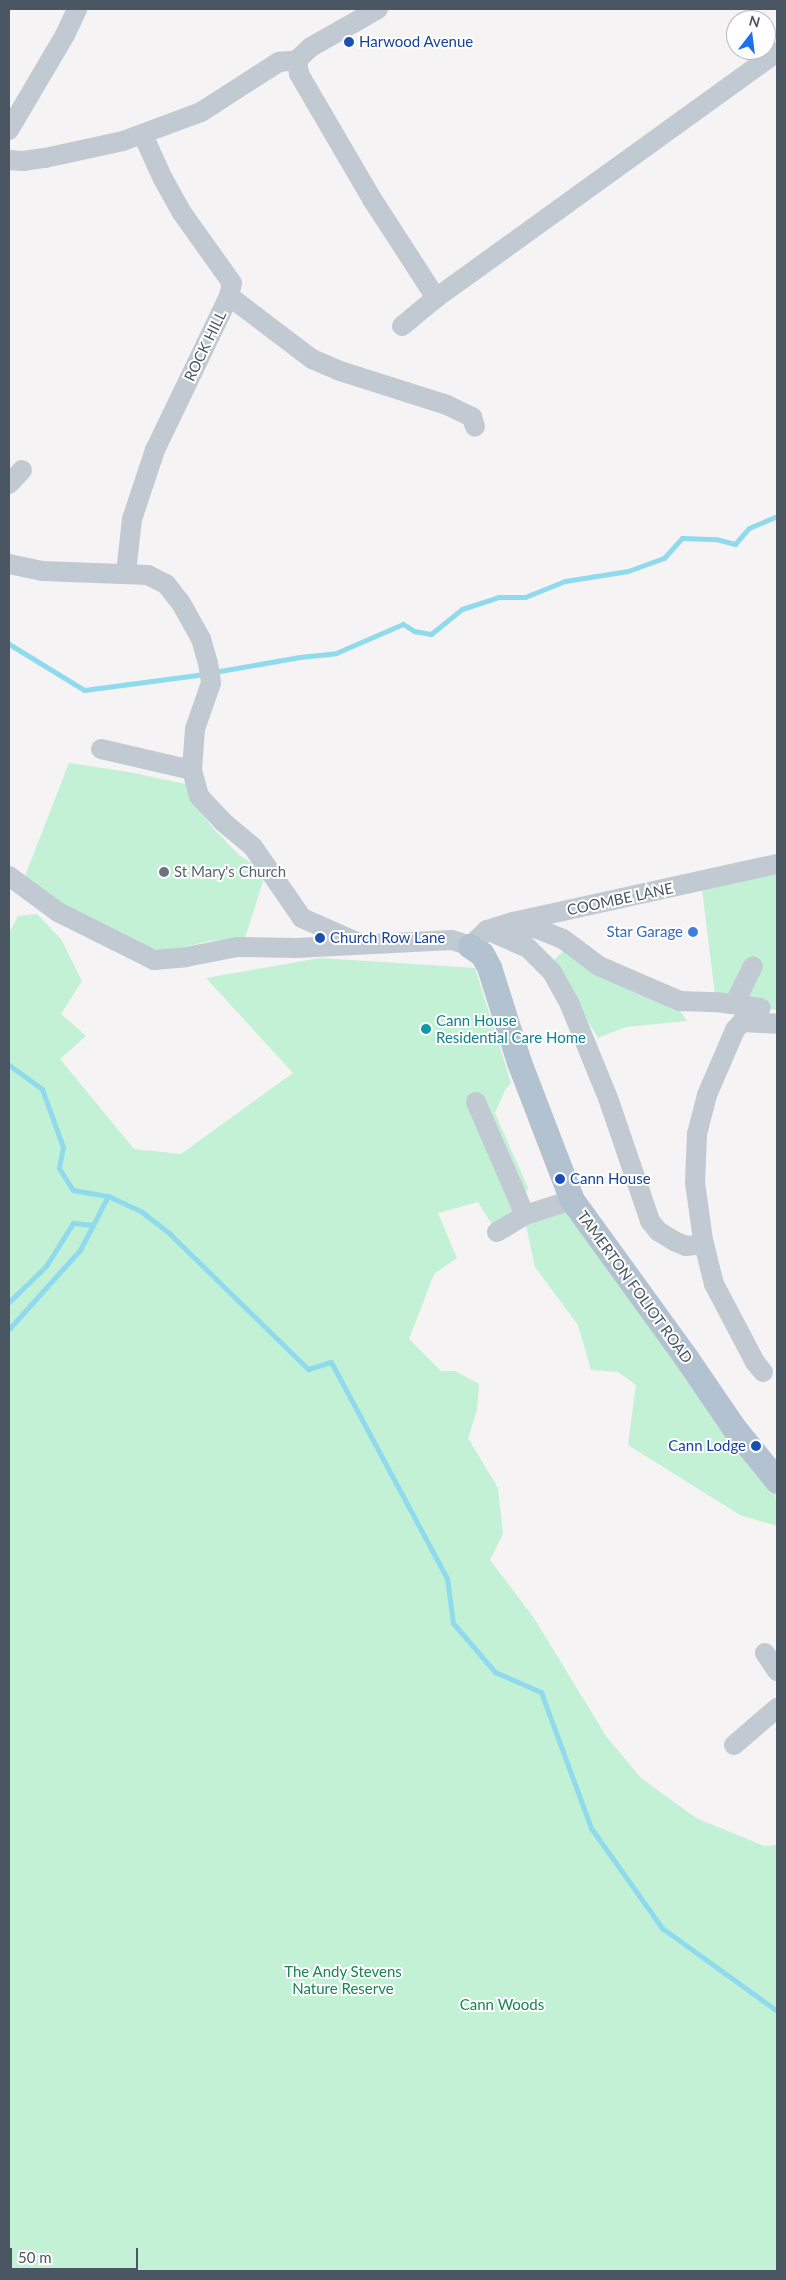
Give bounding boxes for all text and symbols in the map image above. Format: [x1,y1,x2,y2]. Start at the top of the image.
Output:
north arrow [726,10,776,60]
text: N [747,11,762,31]
place label: Harwood Avenue [359,33,474,51]
marker: Harwood Avenue [343,36,355,48]
street label: ROCK HILL [180,308,230,384]
place label: St Mary's Church [174,863,286,881]
marker: St Mary's Church [158,866,170,878]
street label: COOMBE LANE [565,879,675,919]
place label: Star Garage [606,923,683,941]
marker: Star Garage [687,926,699,938]
place label: Church Row Lane [330,929,446,947]
marker: Church Row Lane [314,932,326,944]
place label: Cann House Residential Care Home [436,1011,586,1046]
marker: Cann House Residential Care Home [420,1023,432,1035]
place label: Cann House [570,1170,651,1188]
marker: Cann House [554,1173,566,1185]
street label: TAMERTON FOLIOT ROAD [574,1207,696,1367]
place label: Cann Lodge [668,1437,746,1455]
marker: Cann Lodge [750,1440,762,1452]
park label: The Andy Stevens Nature Reserve [284,1962,402,1997]
park label: Cann Woods [460,1996,544,2014]
scale bar [12,2238,140,2270]
text: 50 m [18,2248,52,2266]

